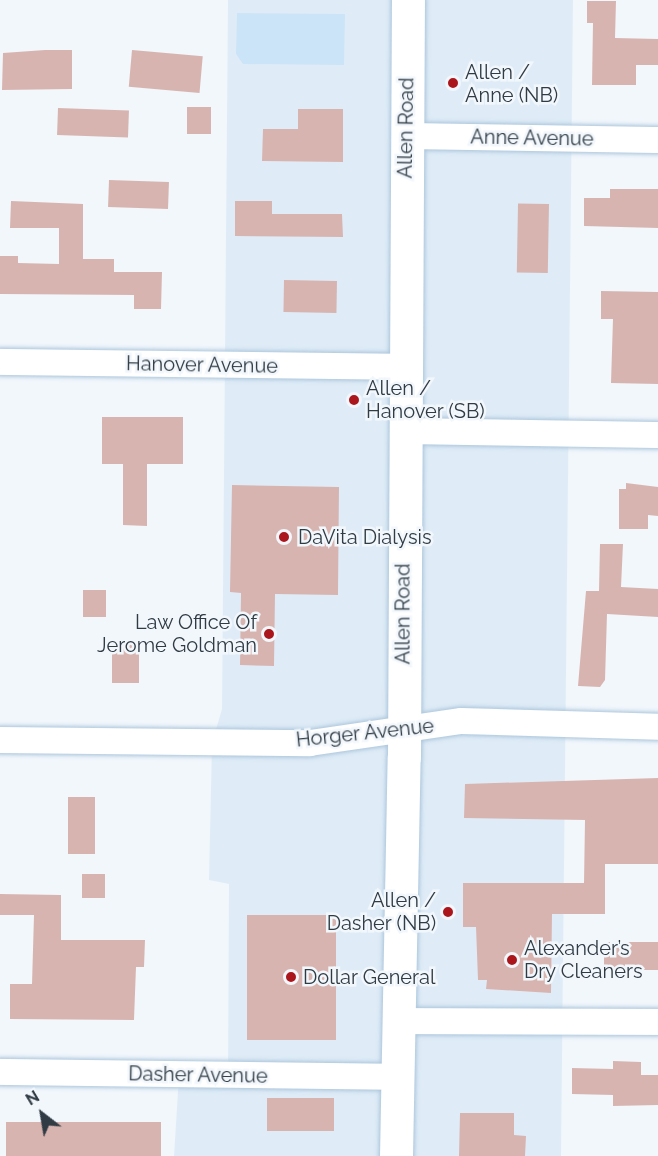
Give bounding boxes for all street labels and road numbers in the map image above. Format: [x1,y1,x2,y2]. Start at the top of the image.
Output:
street label: Allen Road [393,77,419,179]
street label: Anne Avenue [470,125,594,151]
street label: Hanover Avenue [125,352,279,378]
street label: Allen Road [391,564,415,664]
street label: Horger Avenue [294,714,436,752]
street label: Dasher Avenue [128,1062,268,1088]

